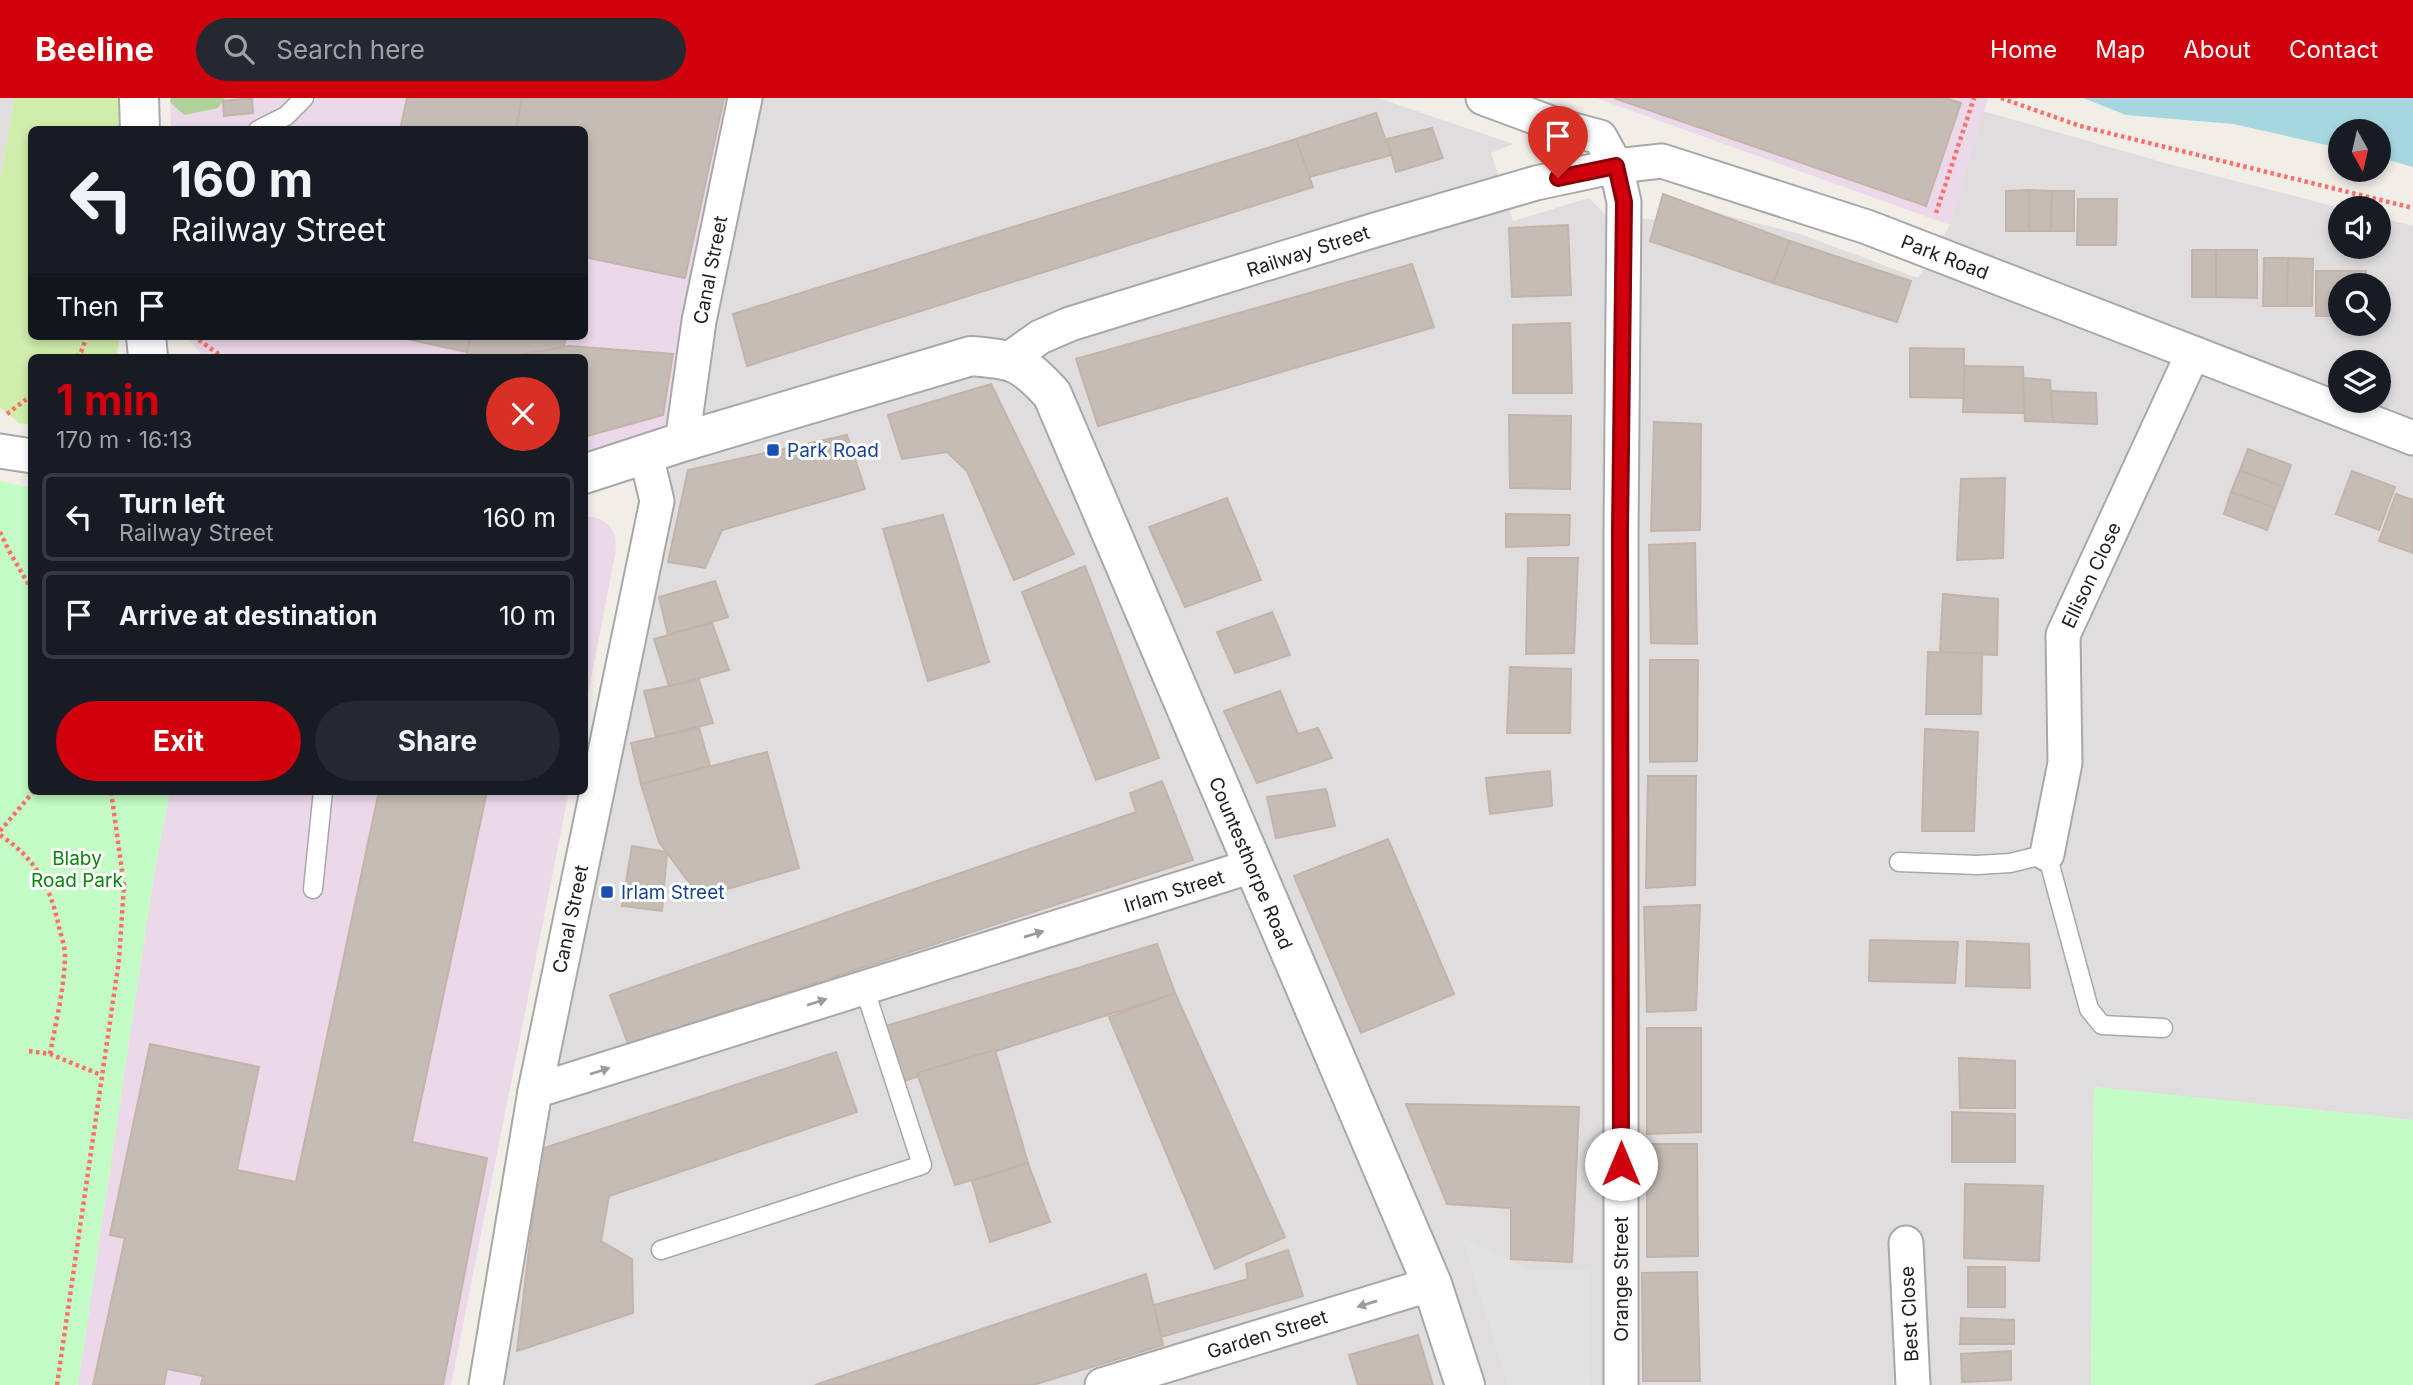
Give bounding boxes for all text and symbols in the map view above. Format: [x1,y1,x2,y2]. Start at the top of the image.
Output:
search box [196,18,686,81]
text: Beeline [35,29,154,69]
icon: search [220,30,258,68]
text: Search here [276,34,425,65]
text: Home [1990,35,2057,64]
text: Map [2095,35,2145,64]
text: About [2183,35,2251,64]
text: Contact [2289,35,2378,64]
pin [1528,106,1588,178]
icon: arrive [1539,117,1577,155]
north arrow [2328,119,2390,182]
map controls [2328,119,2391,413]
text: 160 m [171,150,313,209]
icon: left [56,154,147,245]
button: sound [2328,196,2391,259]
text: Railway Street [171,210,386,249]
street label: Canal Street [689,214,732,326]
street label: Railway Street [1244,221,1372,282]
street label: Park Road [1898,230,1992,285]
button: search [2328,273,2391,336]
icon: arrive [133,287,171,325]
text: Then [56,291,119,322]
button: layers [2328,350,2391,413]
text: 1 min [56,374,160,425]
button: close [486,377,560,451]
text: 170 m · 16:13 [56,426,193,454]
place label: Park Road [787,439,879,462]
marker: Park Road [765,442,781,458]
text: Turn left [119,488,225,519]
icon: left [60,498,98,536]
text: 160 m [483,502,556,533]
text: Railway Street [119,519,273,547]
street label: Ellison Close [2057,519,2126,632]
icon: arrive [60,596,98,634]
text: Arrive at destination [119,600,378,631]
text: 10 m [499,600,556,631]
button: Exit [56,701,301,781]
button: Share [315,701,560,781]
street label: Countesthorpe Road [1204,774,1297,953]
park label: Blaby Road Park [31,847,123,892]
street label: Canal Street [548,863,593,975]
street label: Irlam Street [1121,865,1227,918]
place label: Irlam Street [621,881,724,904]
marker: Irlam Street [599,884,615,900]
one-way arrow [1023,929,1044,939]
one-way arrow [806,996,827,1007]
one-way arrow [589,1065,610,1075]
position arrow [1584,1127,1658,1201]
street label: Orange Street [1610,1216,1633,1342]
street label: Best Close [1896,1265,1923,1363]
one-way arrow [1356,1299,1377,1309]
street label: Garden Street [1204,1305,1330,1364]

